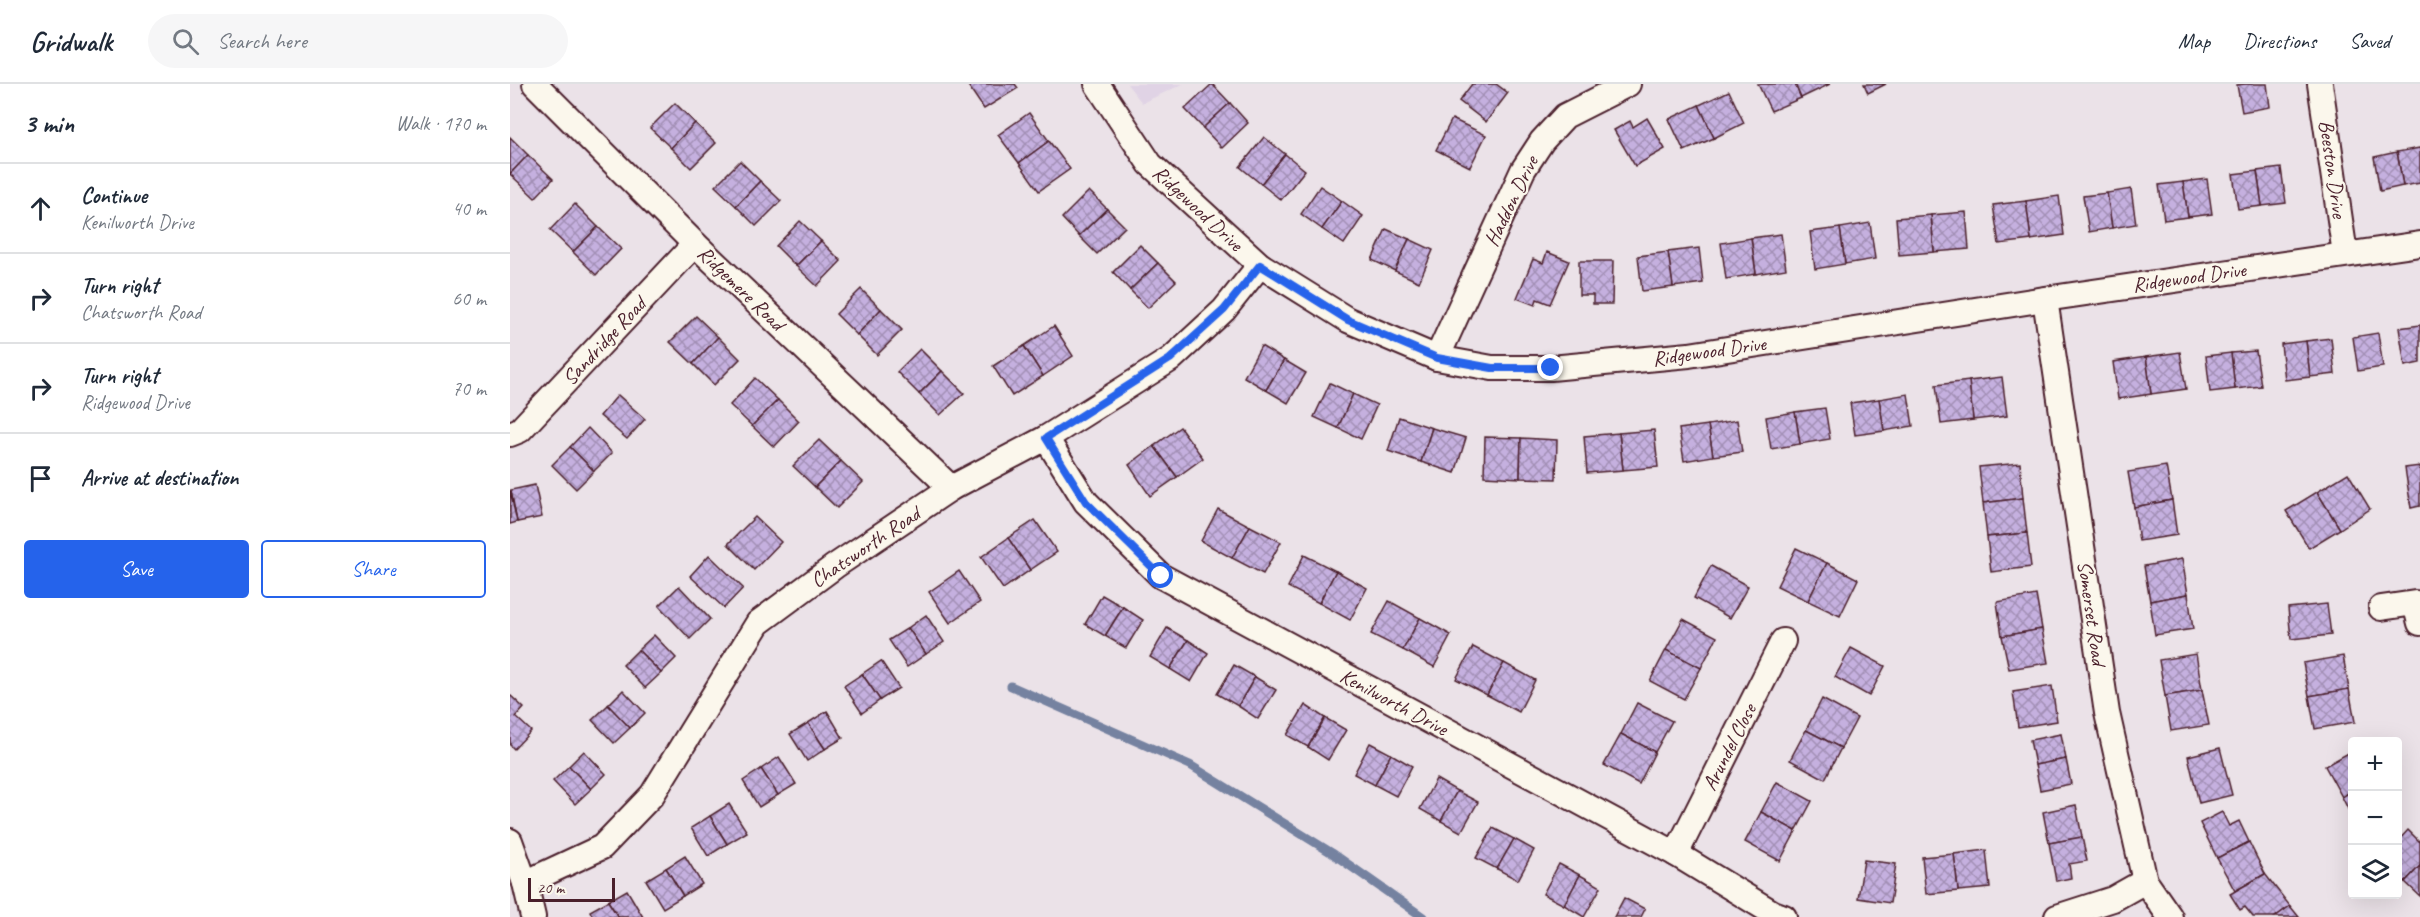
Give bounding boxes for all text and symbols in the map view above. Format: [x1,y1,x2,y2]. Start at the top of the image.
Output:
search box [148,14,568,68]
text: Gridwalk [30,24,112,59]
icon: search [169,25,202,58]
text: Search here [217,27,307,55]
text: Map [2178,28,2210,54]
text: Directions [2243,28,2316,54]
text: Saved [2349,28,2390,54]
text: 3 min [24,107,74,140]
text: Walk · 170 m [396,111,486,136]
street label: Beeston Drive [2313,118,2353,221]
street label: Haddon Drive [1478,150,1545,250]
street label: Ridgewood Drive [1147,160,1249,257]
text: Continue [81,182,147,210]
icon: ahead [24,192,57,225]
text: 40 m [452,196,486,221]
text: Kenilworth Drive [81,210,194,235]
street label: Ridgemere Road [692,240,793,339]
street label: Ridgewood Drive [2131,256,2248,298]
text: Turn right [81,272,158,300]
icon: right [24,282,57,315]
text: 60 m [452,286,486,311]
street label: Sandridge Road [557,289,653,391]
text: Chatsworth Road [81,300,201,325]
street label: Ridgewood Drive [1651,330,1768,372]
route end [1537,354,1563,380]
text: Turn right [81,362,158,390]
icon: right [24,372,57,405]
text: 70 m [452,376,486,401]
text: Ridgewood Drive [81,390,190,415]
icon: arrive [24,462,57,495]
text: Arrive at destination [81,464,238,492]
street label: Chatsworth Road [805,499,928,593]
button: Save [24,540,249,598]
button: Share [261,540,486,598]
street label: Somerset Road [2072,559,2113,670]
route start [1147,562,1173,588]
street label: Kenilworth Drive [1336,663,1453,742]
street label: Arundel Close [1696,697,1763,795]
map controls [2348,737,2402,899]
button: + [2348,737,2402,791]
button: − [2348,791,2402,845]
button: layers [2348,845,2402,899]
scale bar [528,875,615,902]
text: 20 m [537,878,564,898]

